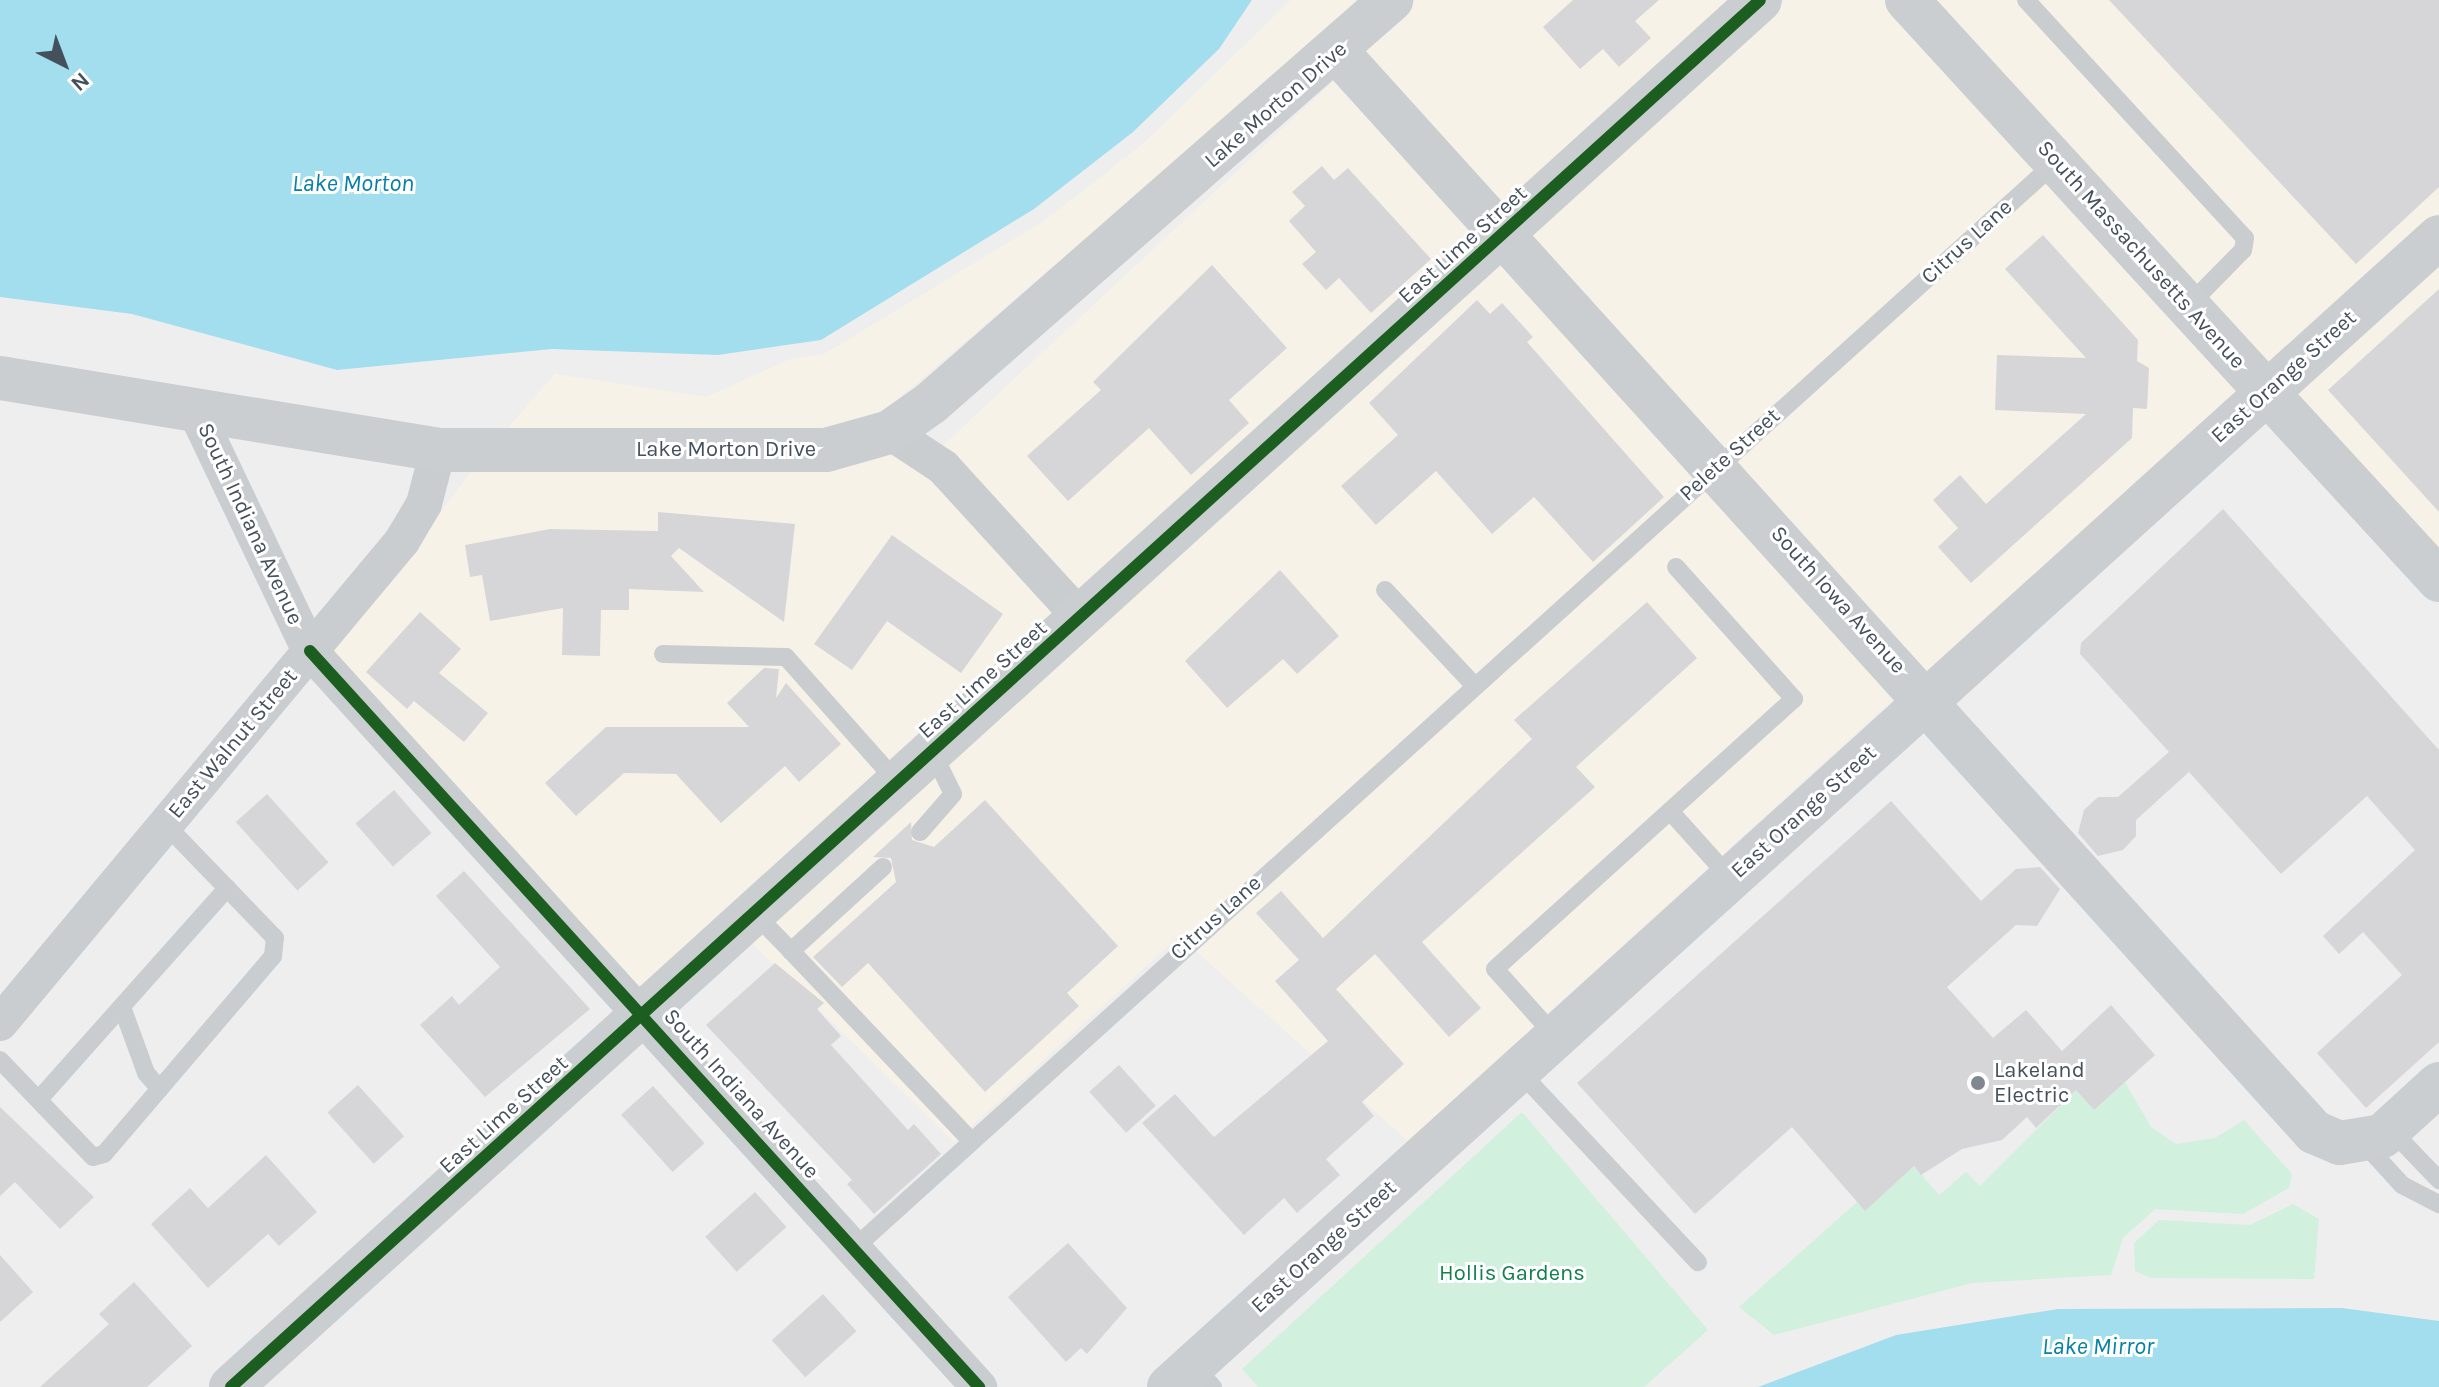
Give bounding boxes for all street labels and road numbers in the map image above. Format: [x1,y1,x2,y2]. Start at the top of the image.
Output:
street label: Lake Morton Drive [1199,36,1353,174]
street label: South Massachusetts Avenue [2032,135,2250,375]
street label: East Lime Street [1393,180,1533,310]
street label: Citrus Lane [1916,194,2018,290]
street label: East Orange Street [2206,305,2362,449]
street label: Pelete Street [1674,403,1786,507]
street label: South Indiana Avenue [192,419,308,629]
street label: Lake Morton Drive [636,437,816,463]
street label: South Iowa Avenue [1765,521,1911,679]
street label: East Lime Street [913,615,1053,745]
street label: East Walnut Street [163,664,303,824]
street label: East Orange Street [1726,740,1882,884]
street label: Citrus Lane [1165,870,1267,966]
street label: South Indiana Avenue [658,1004,824,1184]
street label: East Lime Street [434,1050,574,1180]
street label: East Orange Street [1246,1175,1402,1319]

